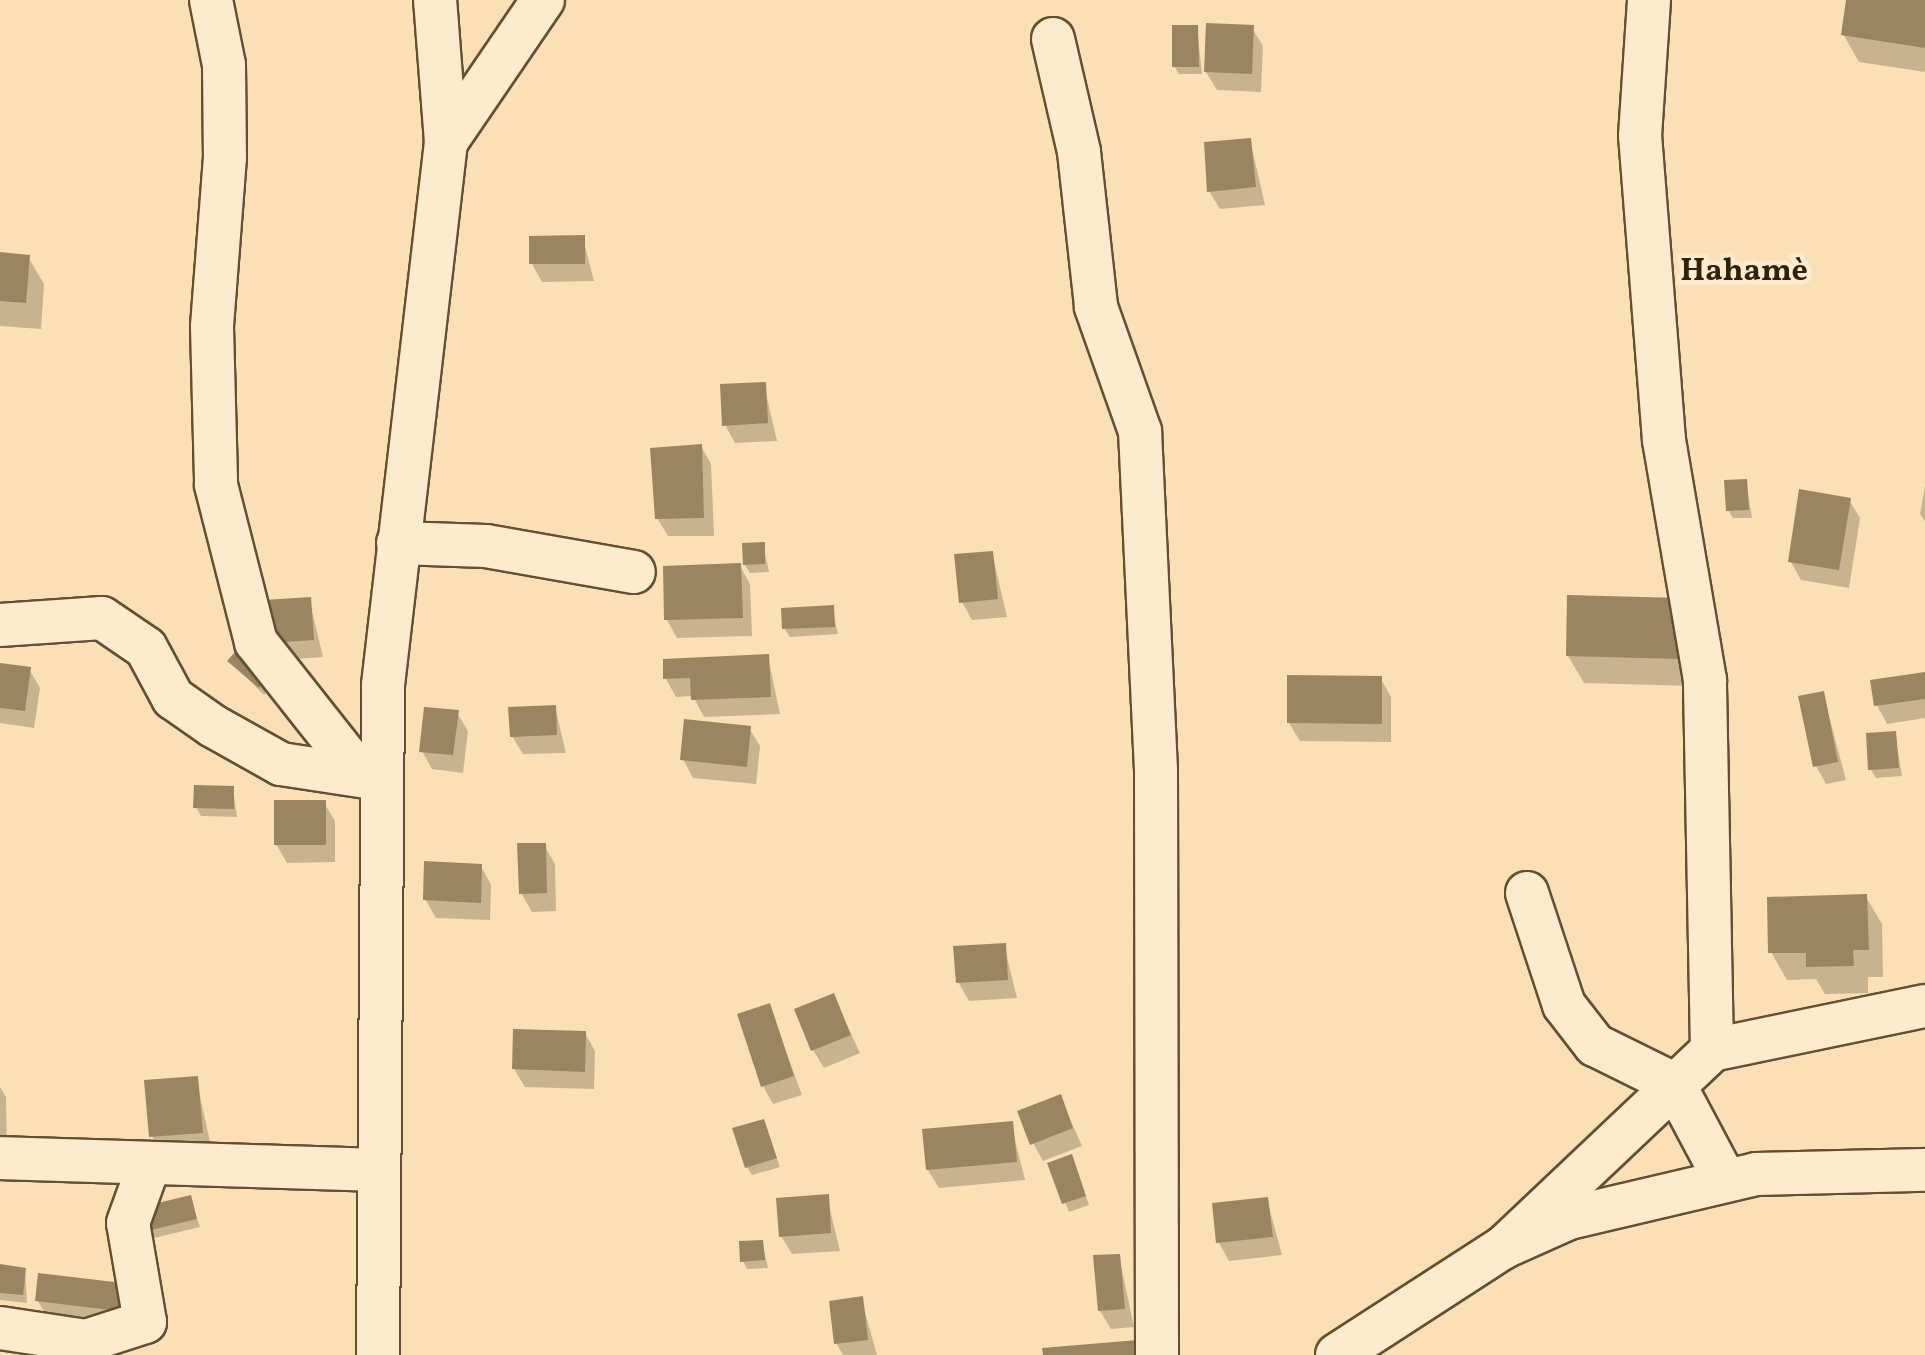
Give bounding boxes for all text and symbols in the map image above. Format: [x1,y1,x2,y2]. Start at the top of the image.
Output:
district label: Hahamè [1680,253,1808,291]

